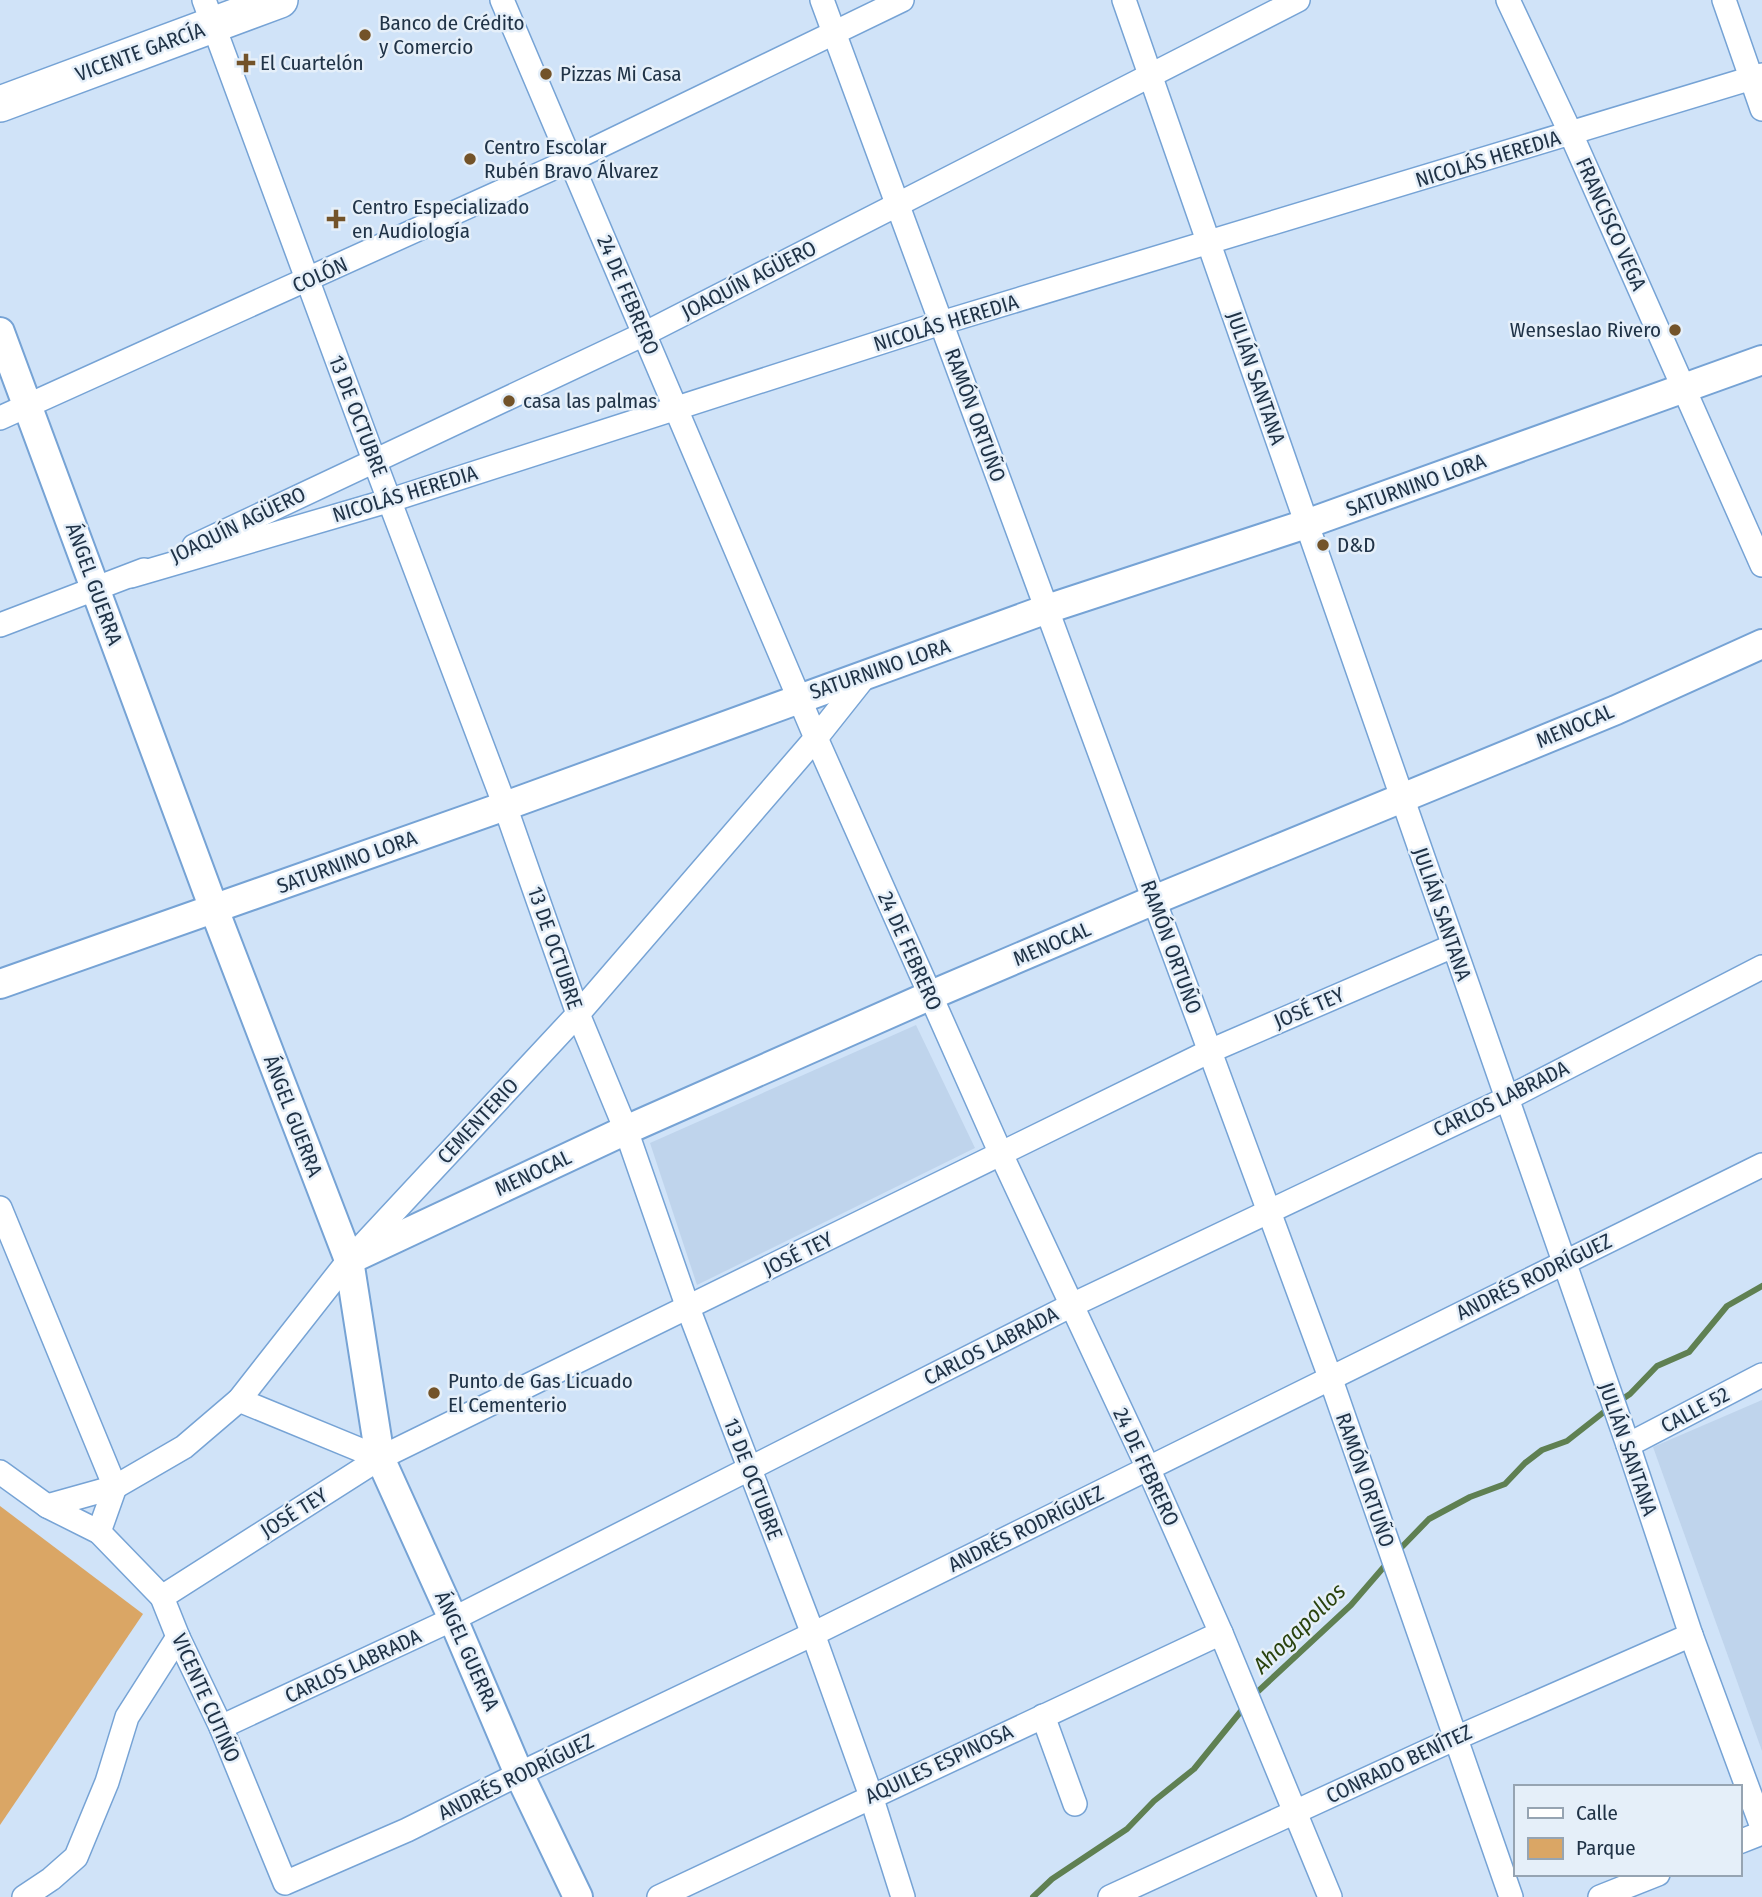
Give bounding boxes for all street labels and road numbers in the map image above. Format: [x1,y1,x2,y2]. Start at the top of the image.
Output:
street label: VICENTE GARCÍA [72,17,208,87]
street label: NICOLÁS HEREDIA [1412,125,1564,193]
street label: FRANCISCO VEGA [1570,154,1652,294]
street label: 24 DE FEBRERO [591,231,665,359]
street label: JOAQUÍN AGÜERO [677,235,821,325]
street label: COLÓN [288,251,352,299]
street label: NICOLÁS HEREDIA [870,289,1022,357]
street label: JULIÁN SANTANA [1221,308,1291,448]
street label: RAMÓN ORTUÑO [939,345,1011,485]
street label: 13 DE OCTUBRE [323,352,393,481]
street label: SATURNINO LORA [1342,448,1490,522]
street label: NICOLÁS HEREDIA [329,460,481,528]
street label: JOAQUÍN AGÜERO [166,481,310,569]
street label: ÁNGEL GUERRA [60,519,128,649]
street label: SATURNINO LORA [806,633,954,705]
street label: MENOCAL [1532,698,1618,754]
street label: SATURNINO LORA [273,825,421,899]
street label: JULIÁN SANTANA [1407,844,1477,984]
street label: RAMÓN ORTUÑO [1135,877,1207,1017]
street label: 13 DE OCTUBRE [522,883,588,1013]
street label: 24 DE FEBRERO [872,888,948,1014]
street label: MENOCAL [1009,916,1095,972]
street label: JOSÉ TEY [1270,981,1349,1034]
street label: ÁNGEL GUERRA [258,1052,328,1180]
street label: CARLOS LABRADA [1429,1055,1573,1143]
street label: CEMENTERIO [432,1073,524,1169]
street label: MENOCAL [490,1144,576,1202]
street label: JOSÉ TEY [759,1226,837,1282]
street label: ANDRÉS RODRÍGUEZ [1452,1228,1616,1326]
street label: CARLOS LABRADA [919,1301,1063,1391]
street label: JULIÁN SANTANA [1593,1379,1663,1519]
street label: CALLE 52 [1656,1381,1734,1439]
street label: 24 DE FEBRERO [1107,1404,1185,1530]
street label: RAMÓN ORTUÑO [1330,1409,1400,1551]
street label: 13 DE OCTUBRE [718,1415,788,1544]
street label: ANDRÉS RODRÍGUEZ [944,1480,1108,1578]
street label: JOSÉ TEY [256,1482,333,1544]
street label: ÁNGEL GUERRA [429,1587,505,1715]
street label: CARLOS LABRADA [281,1623,425,1709]
street label: VICENTE CUTIÑO [166,1630,246,1766]
street label: AQUILES ESPINOSA [861,1718,1017,1810]
street label: CONRADO BENÍTEZ [1322,1719,1476,1809]
street label: ANDRÉS RODRÍGUEZ [434,1728,598,1826]

